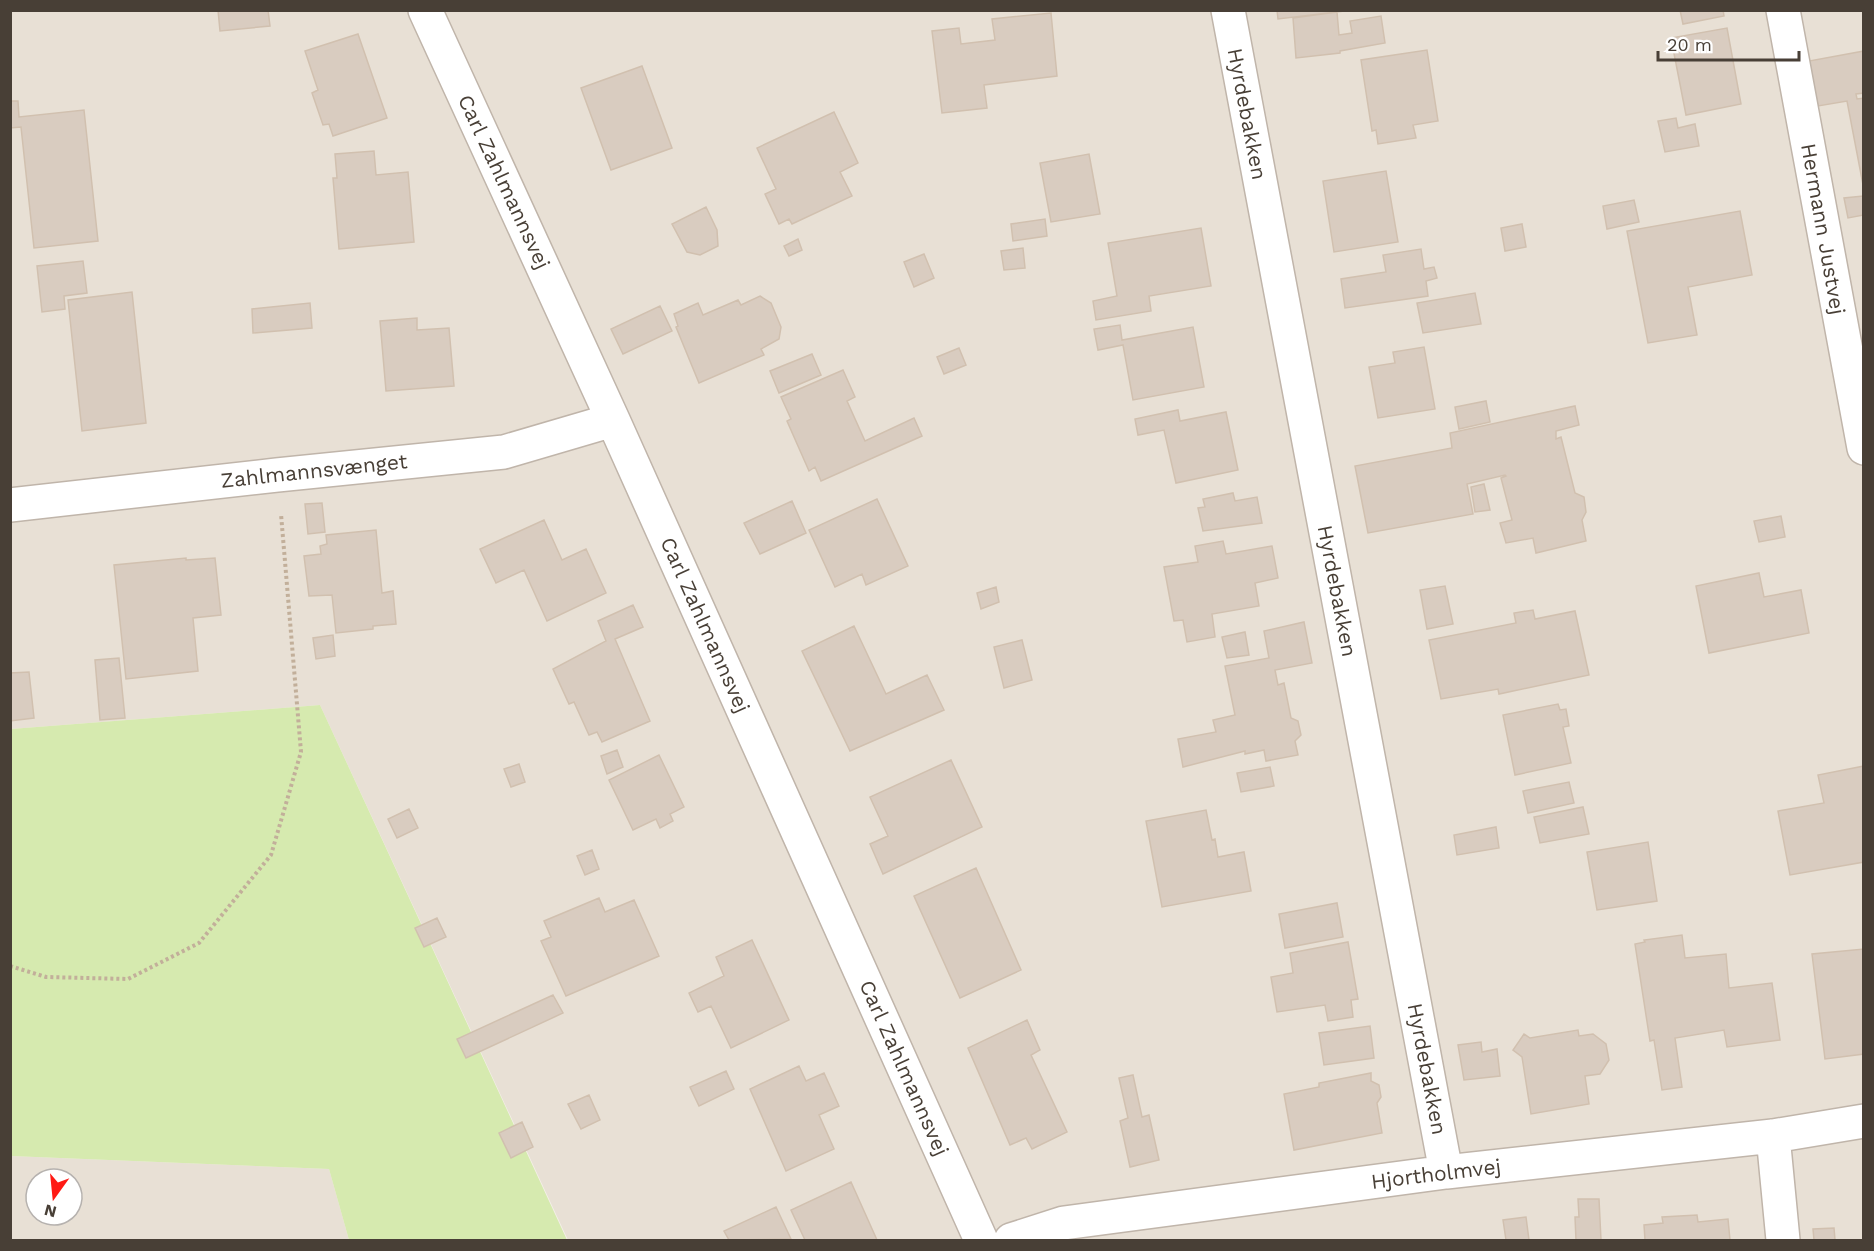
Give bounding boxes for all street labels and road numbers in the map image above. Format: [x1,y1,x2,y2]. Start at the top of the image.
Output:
street label: Hyrdebakken [1222,46,1272,182]
street label: Carl Zahlmannsvej [453,91,556,273]
street label: Hermann Justvej [1796,141,1851,317]
street label: Zahlmannsvænget [219,448,409,493]
street label: Hyrdebakken [1312,523,1362,659]
street label: Carl Zahlmannsvej [655,533,755,716]
street label: Carl Zahlmannsvej [854,976,954,1159]
street label: Hyrdebakken [1402,1001,1452,1137]
street label: Hjortholmvej [1370,1153,1502,1194]

